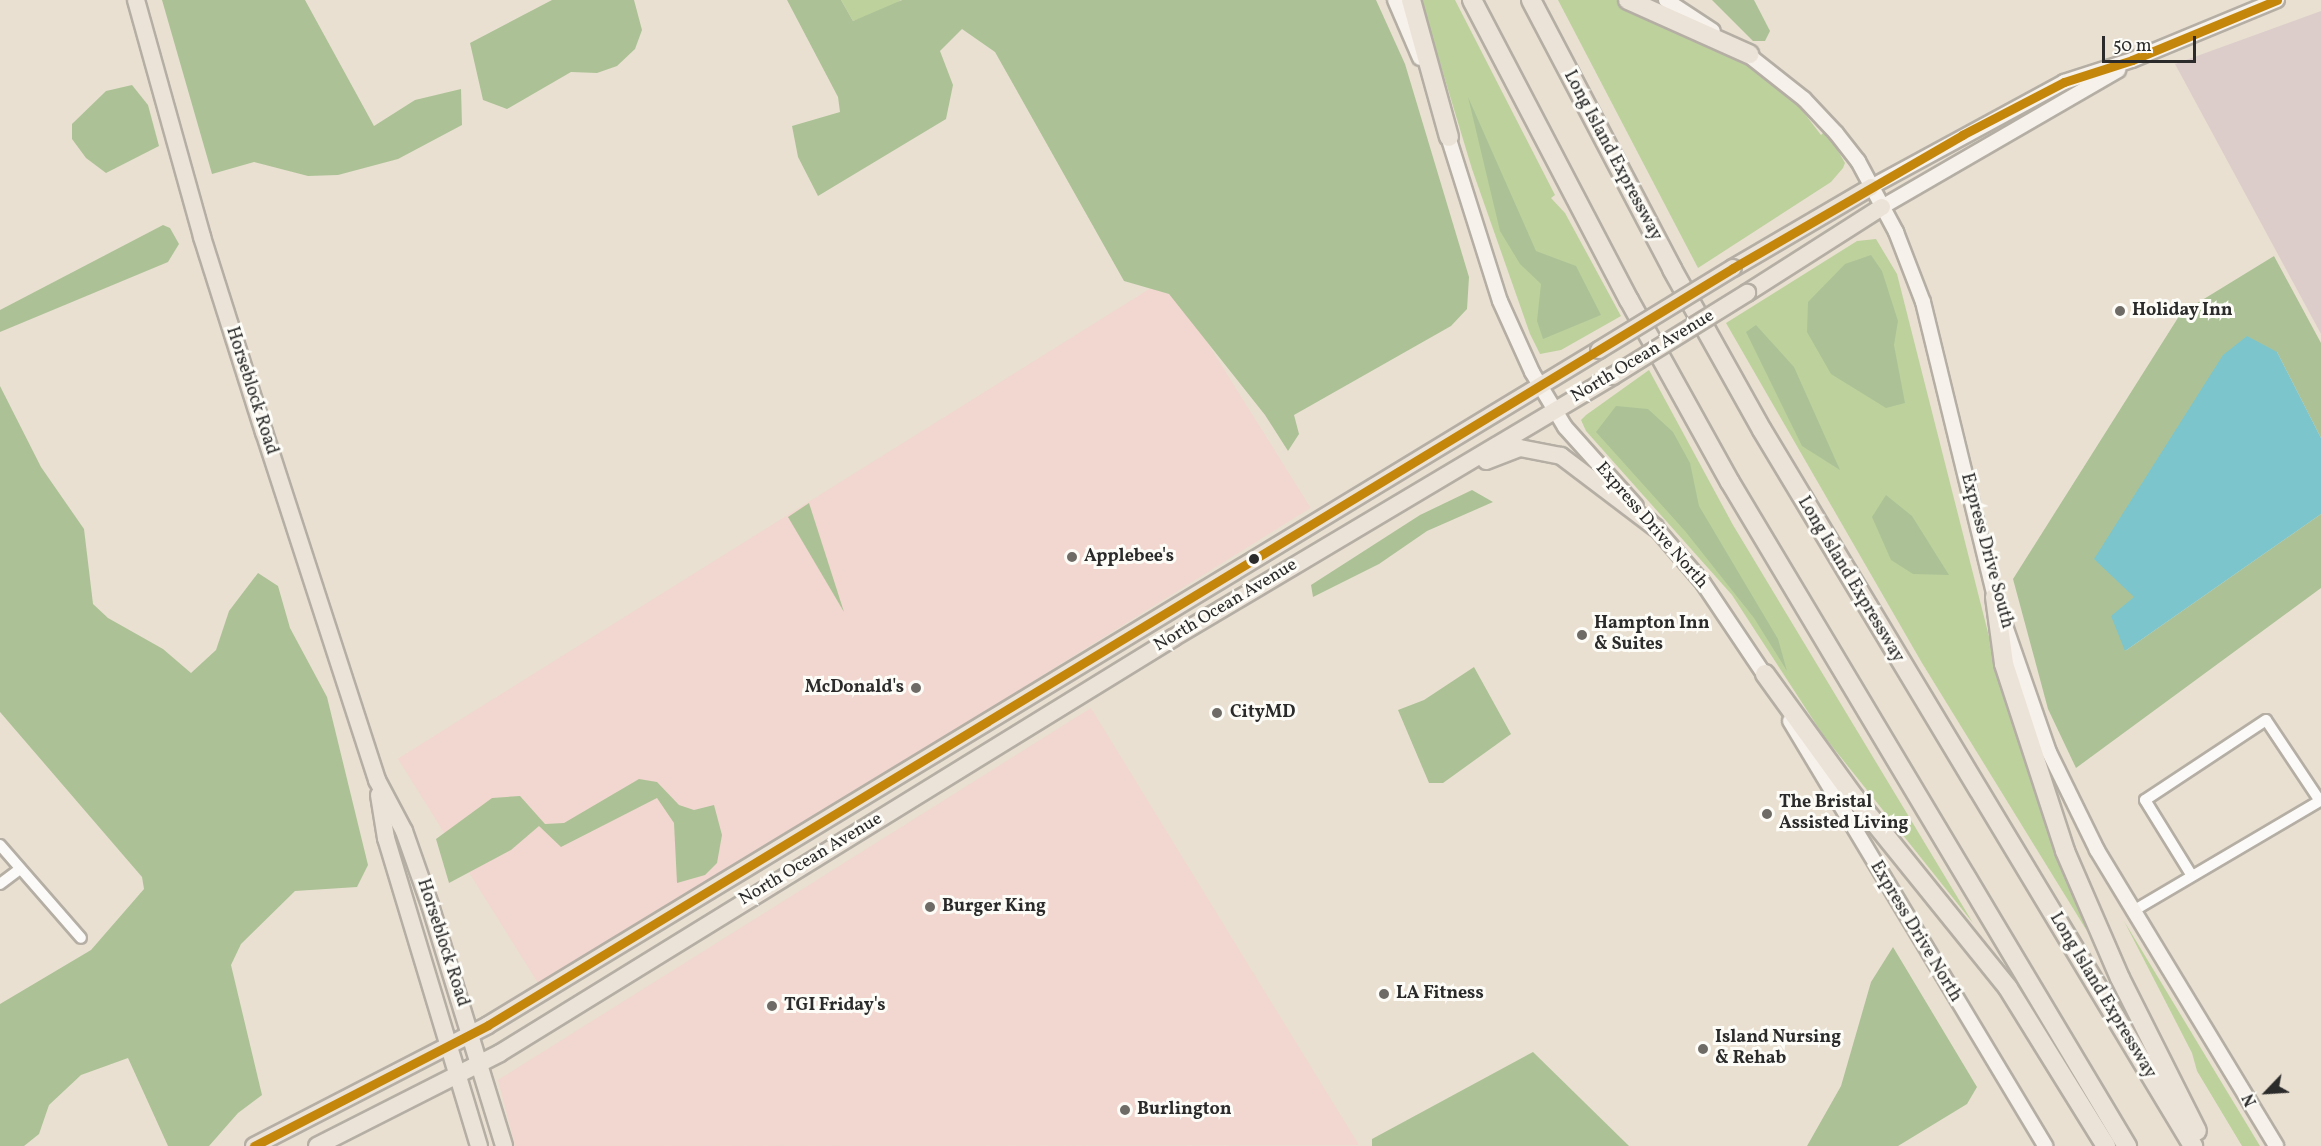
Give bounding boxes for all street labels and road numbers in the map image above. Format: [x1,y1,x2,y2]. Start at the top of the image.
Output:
street label: Long Island Expressway [1558,67,1666,245]
street label: North Ocean Avenue [1568,306,1718,408]
street label: Horseblock Road [220,324,282,458]
street label: Express Drive North [1590,458,1712,594]
street label: Express Drive South [1955,471,2017,631]
street label: Long Island Expressway [1792,493,1908,667]
street label: North Ocean Avenue [1151,555,1301,657]
street label: North Ocean Avenue [736,809,886,911]
street label: Express Drive North [1864,858,1966,1006]
street label: Horseblock Road [411,876,473,1010]
street label: Long Island Expressway [2044,909,2160,1083]

